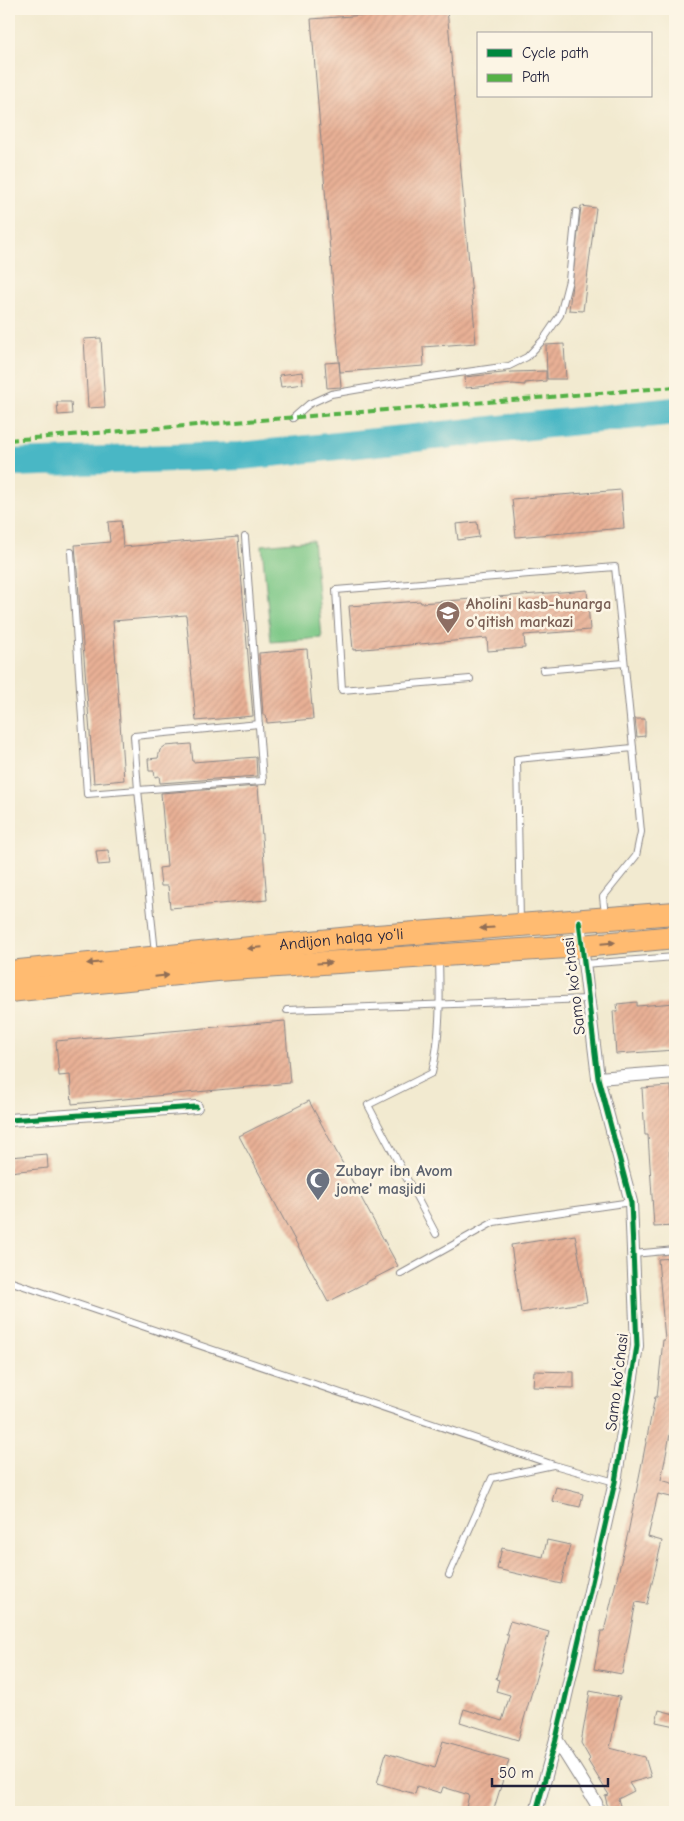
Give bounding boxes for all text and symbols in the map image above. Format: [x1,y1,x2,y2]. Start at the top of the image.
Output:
legend [477,32,652,98]
text: Cycle path [522,44,589,62]
text: Path [522,68,550,86]
place label: Aholini kasb-hunarga o'qitish markazi [466,595,611,631]
school or university icon: Aholini kasb-hunarga o'qitish markazi [435,600,461,634]
street label: Andijon halqa yo‘li [278,925,404,954]
one-way arrow [479,925,495,933]
street label: Samo koʻchasi [559,936,589,1036]
one-way arrow [600,939,616,947]
one-way arrow [247,944,263,952]
one-way arrow [316,958,332,966]
one-way arrow [85,960,101,968]
one-way arrow [154,971,170,979]
place label: Zubayr ibn Avom jome' masjidi [334,1162,453,1198]
mosque icon: Zubayr ibn Avom jome' masjidi [305,1167,331,1201]
street label: Samo koʻchasi [602,1332,632,1432]
scale bar [492,1756,608,1788]
text: 50 m [499,1764,534,1782]

